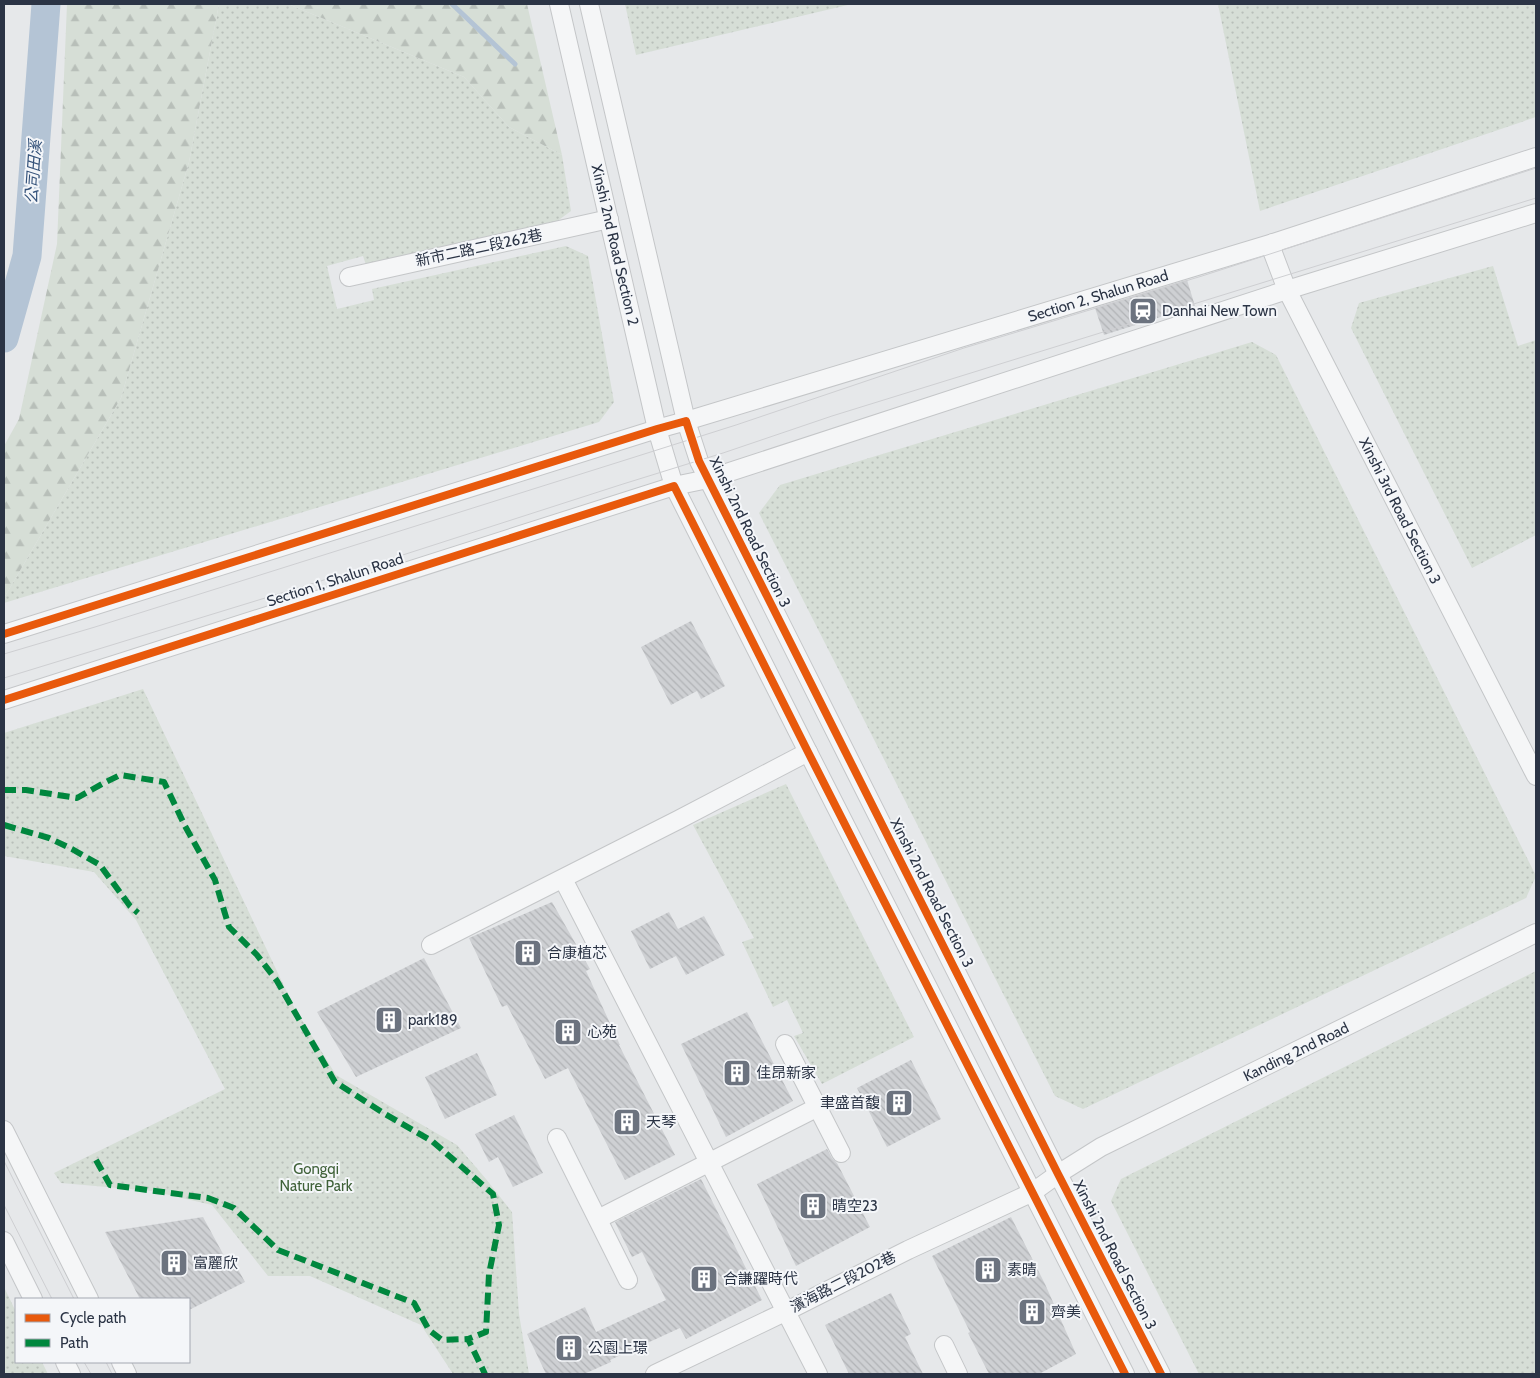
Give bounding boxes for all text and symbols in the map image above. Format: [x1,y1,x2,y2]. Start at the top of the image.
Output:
water label: 公司田溪 [22,137,45,205]
street label: Xinshi 2nd Road Section 2 [588,163,642,327]
street label: 新市二路二段262巷 [414,226,544,270]
street label: Section 2, Shalun Road [1026,266,1170,326]
station icon: Danhai New Town [1128,296,1158,326]
place label: Danhai New Town [1162,302,1277,320]
street label: Xinshi 3rd Road Section 3 [1355,435,1445,587]
street label: Xinshi 2nd Road Section 3 [706,454,794,610]
street label: Section 1, Shalun Road [264,549,406,611]
street label: Xinshi 2nd Road Section 3 [886,815,978,971]
building icon: 合康植芯 [513,938,543,968]
place label: 合康植芯 [547,944,607,962]
building icon: park189 [374,1005,404,1035]
place label: park189 [408,1011,458,1029]
building icon: 心苑 [553,1017,583,1047]
street label: Kanding 2nd Road [1240,1019,1352,1085]
place label: 心苑 [587,1023,617,1041]
building icon: 佳昂新家 [722,1058,752,1088]
place label: 佳昂新家 [756,1064,816,1082]
building icon: 聿盛首馥 [884,1088,914,1118]
place label: 聿盛首馥 [820,1094,880,1112]
building icon: 天琴 [612,1107,642,1137]
place label: 天琴 [646,1113,676,1131]
park label: Gongqi Nature Park [279,1160,353,1195]
street label: Xinshi 2nd Road Section 3 [1069,1177,1161,1333]
building icon: 晴空23 [798,1191,828,1221]
place label: 晴空23 [832,1197,878,1215]
building icon: 富麗欣 [159,1248,189,1278]
street label: 濱海路二段202巷 [787,1248,899,1316]
place label: 富麗欣 [193,1254,238,1272]
building icon: 素晴 [973,1255,1003,1285]
place label: 素晴 [1007,1261,1037,1279]
building icon: 合謙躍時代 [689,1264,719,1294]
place label: 合謙躍時代 [723,1270,798,1288]
building icon: 齊美 [1017,1297,1047,1327]
legend [15,1298,190,1363]
place label: 齊美 [1051,1303,1081,1321]
text: Cycle path [60,1309,126,1327]
building icon: 公園上璟 [554,1333,584,1363]
text: Path [60,1334,89,1352]
place label: 公園上璟 [588,1339,648,1357]

